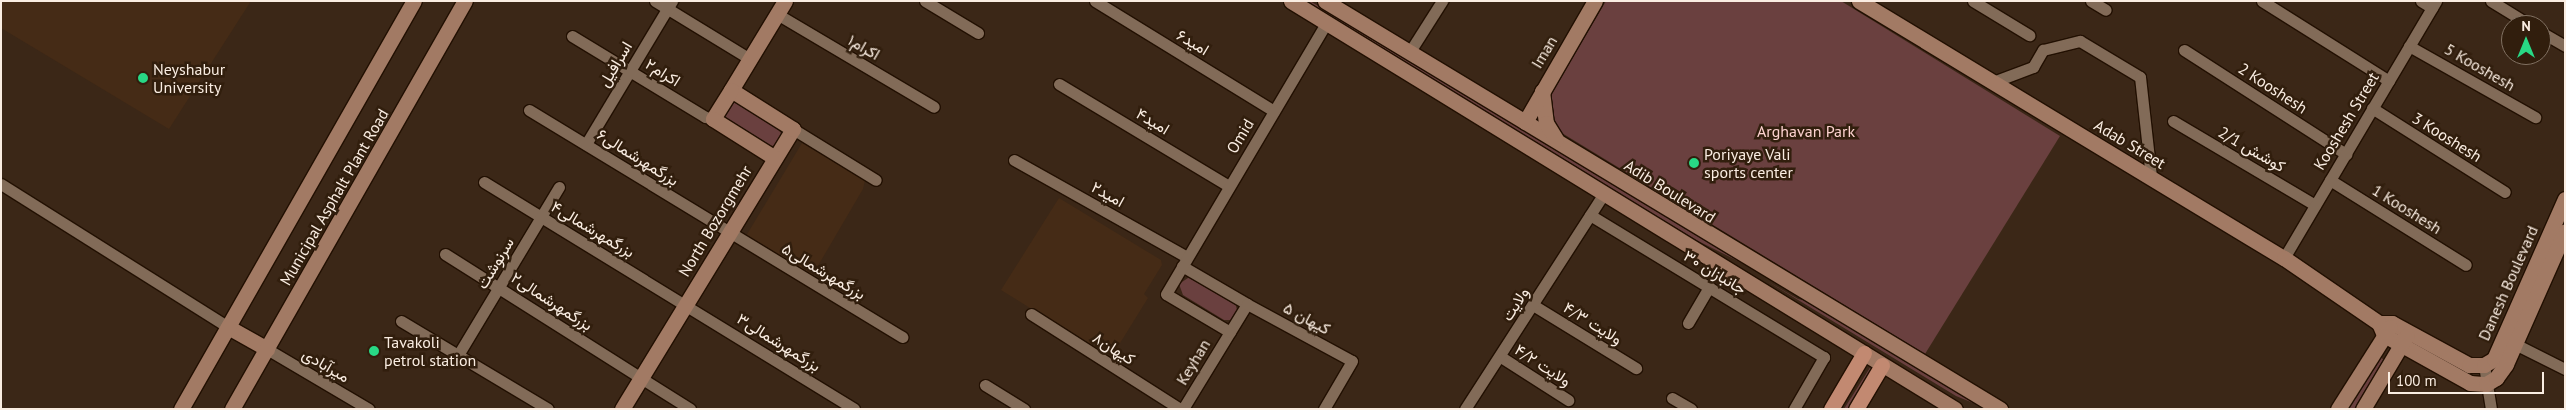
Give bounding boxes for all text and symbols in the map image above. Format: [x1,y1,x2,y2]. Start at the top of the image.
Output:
north arrow [2501,15,2551,65]
text: N [2521,17,2531,35]
street label: امید۶ [1173,25,1213,59]
street label: اکرام۱ [845,30,883,64]
street label: Iman [1527,32,1561,72]
street label: اسرافیل [594,38,636,90]
street label: 5 Kooshesh [2441,39,2519,95]
street label: اکرام۲ [642,54,684,90]
place label: Neyshabur University [153,59,225,97]
street label: 2 Kooshesh [2235,59,2311,117]
street label: Kooshesh Street [2309,69,2383,173]
marker: Neyshabur University [137,72,149,84]
street label: امید۴ [1133,104,1173,138]
street label: Municipal Asphalt Plant Road [275,105,393,289]
street label: 3 Kooshesh [2409,108,2485,166]
street label: Omid [1222,115,1258,157]
street label: Adab Street [2091,115,2169,173]
park label: Arghavan Park [1757,121,1855,141]
street label: کوشش 2/1 [2215,122,2289,176]
street label: بزرگمهرشمالی۶ [594,124,682,190]
place label: Poriyaye Vali sports center [1704,144,1793,182]
street label: Adib Boulevard [1621,155,1719,227]
marker: Poriyaye Vali sports center [1688,157,1700,169]
street label: North Bozorgmehr [674,162,756,280]
street label: امید۲ [1088,177,1128,211]
street label: 1 Kooshesh [2369,180,2445,238]
street label: بزرگمهرشمالی۴ [548,197,638,261]
street label: Danesh Boulevard [2474,223,2542,343]
street label: سرنوشت [472,234,518,292]
street label: بزرگمهرشمالی۵ [779,239,869,303]
street label: جانبازان ۳۰ [1680,246,1750,298]
street label: بزرگمهرشمالی۲ [508,268,596,334]
street label: ولایت [1497,284,1533,324]
street label: ولایت ۴/۳ [1560,297,1626,349]
street label: کیهان ۵ [1280,298,1334,338]
street label: بزرگمهرشمالی۳ [733,309,825,375]
street label: کیهان۸ [1089,328,1139,368]
place label: Tavakoli petrol station [384,332,476,370]
street label: Keyhan [1172,336,1214,388]
street label: ولایت ۴/۲ [1511,340,1575,390]
street label: میرآبادی [299,344,353,386]
marker: Tavakoli petrol station [368,345,380,357]
scale bar [2391,362,2547,394]
text: 100 m [2396,371,2437,390]

